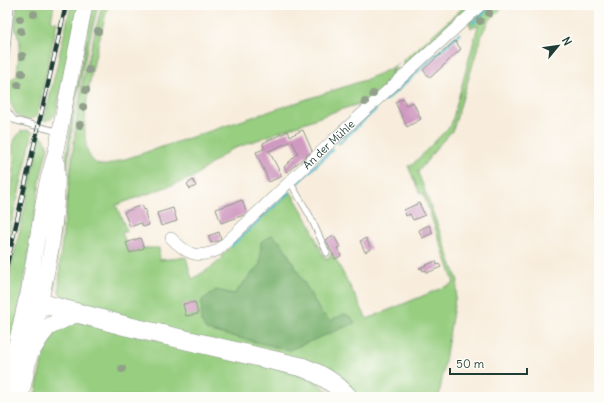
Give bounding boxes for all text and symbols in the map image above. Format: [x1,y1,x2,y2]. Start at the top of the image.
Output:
north arrow [538,26,578,66]
text: N [559,34,575,48]
street label: An der Mühle [300,117,357,172]
scale bar [450,350,527,376]
text: 50 m [456,356,485,371]

